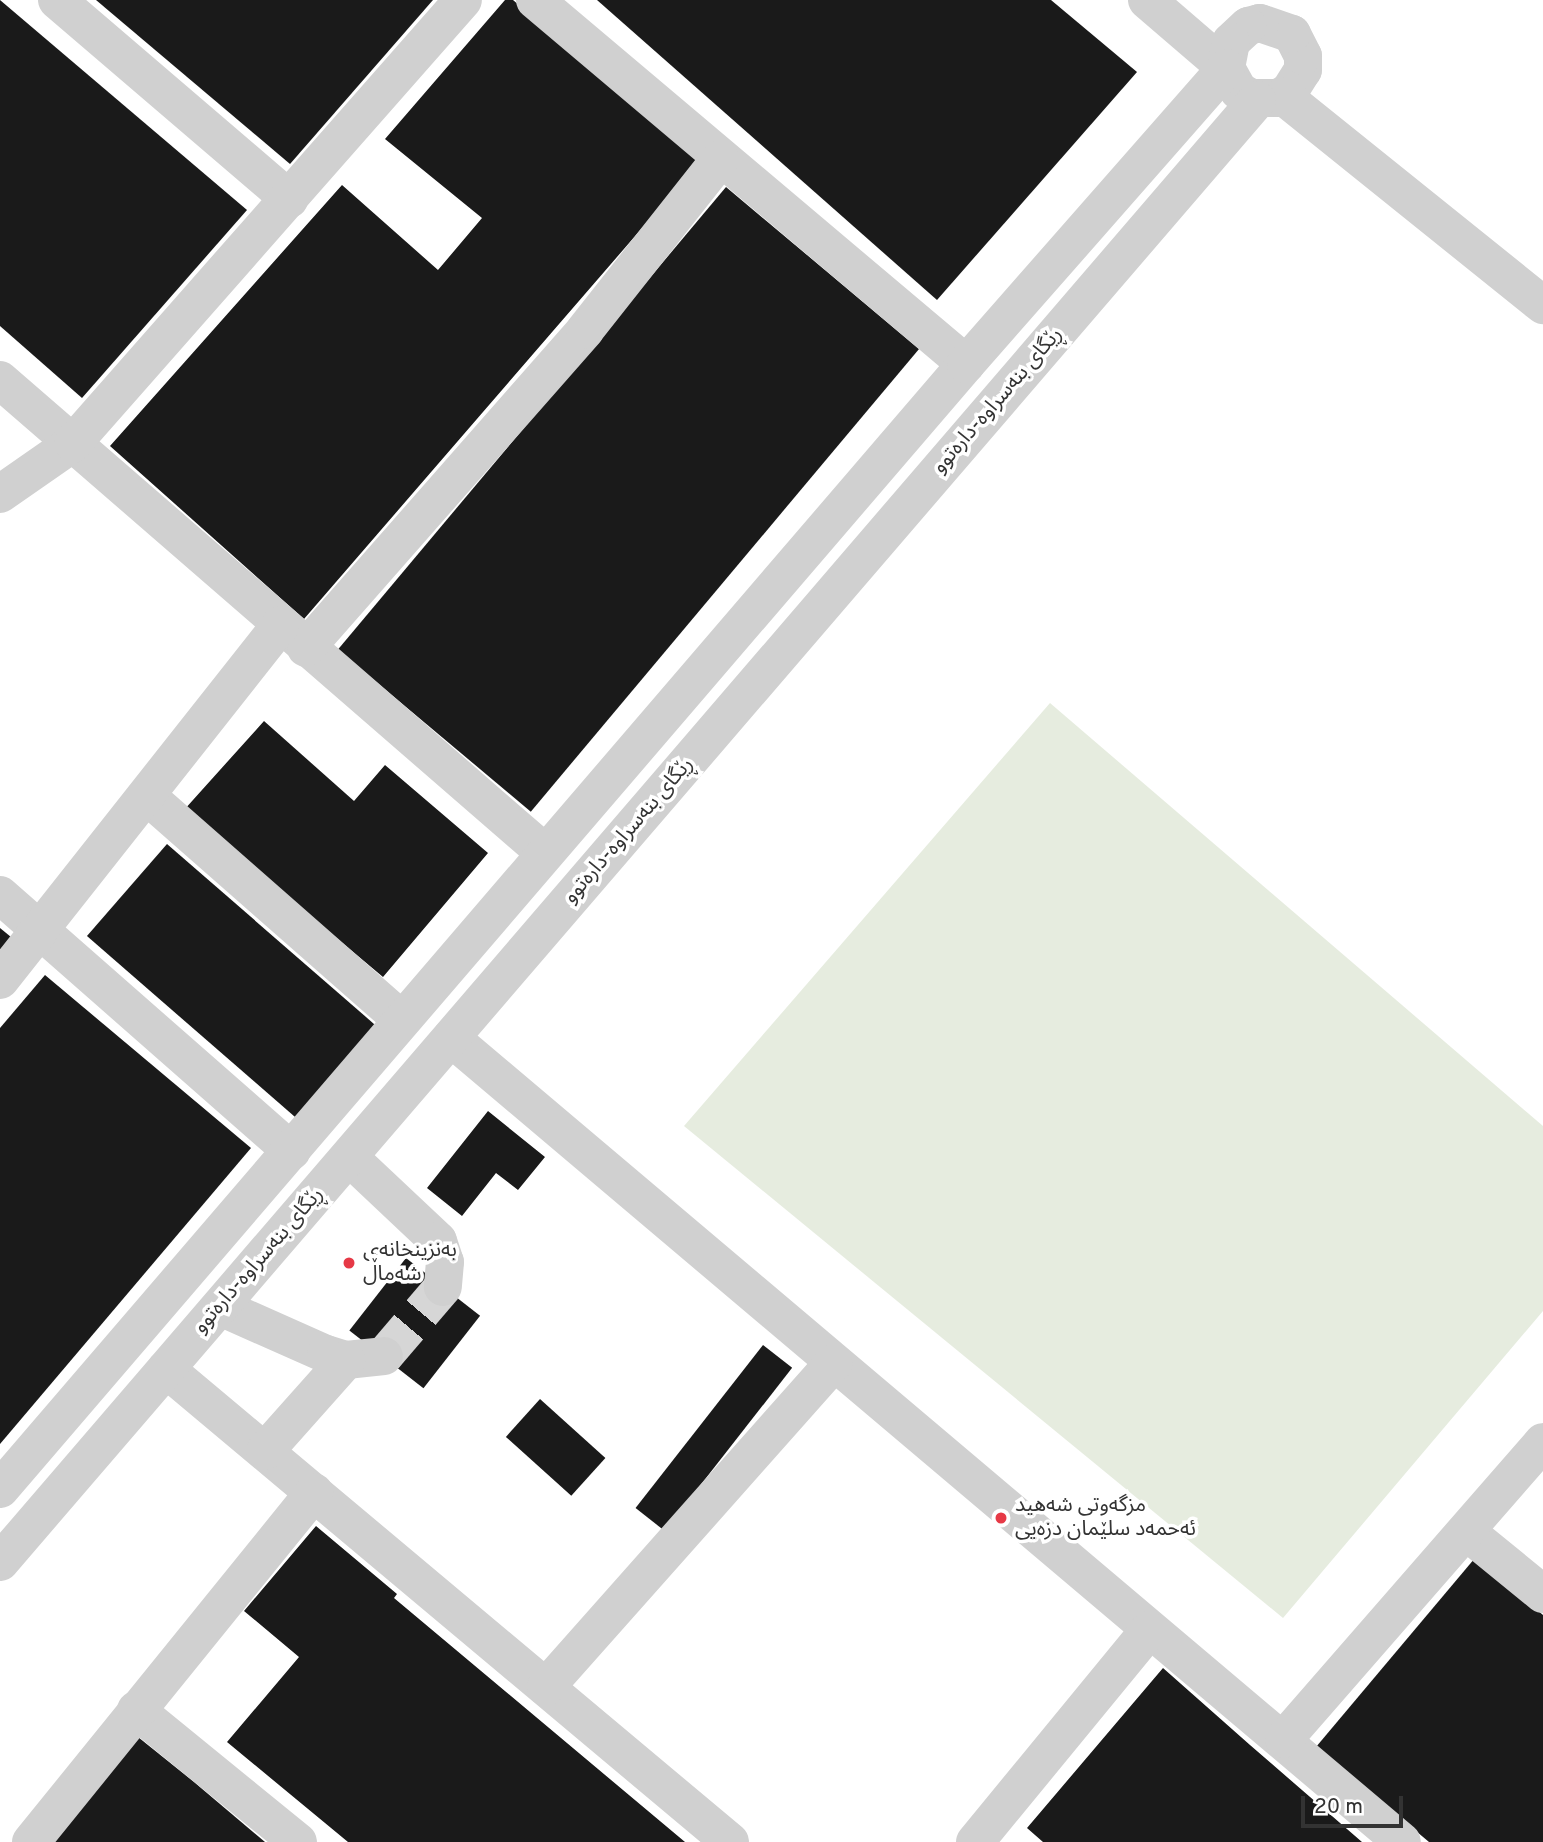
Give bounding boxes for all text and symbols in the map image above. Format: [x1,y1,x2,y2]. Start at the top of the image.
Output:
street label: ڕێگای بنەسراوە-دارەتوو [928,323,1068,479]
street label: ڕێگای بنەسراوە-دارەتوو [559,753,699,909]
street label: ڕێگای بنەسراوە-دارەتوو [189,1183,329,1339]
place label: بەنزینخانەی شەماڵ [363,1238,457,1288]
marker: بەنزینخانەی شەماڵ [341,1255,357,1271]
place label: مزگەوتی شەهید ئەحمەد سلێمان دزەیی [1015,1493,1196,1543]
marker: مزگەوتی شەهید ئەحمەد سلێمان دزەیی [993,1510,1009,1526]
scale bar [1305,1783,1406,1827]
text: 20 m [1314,1794,1363,1821]

